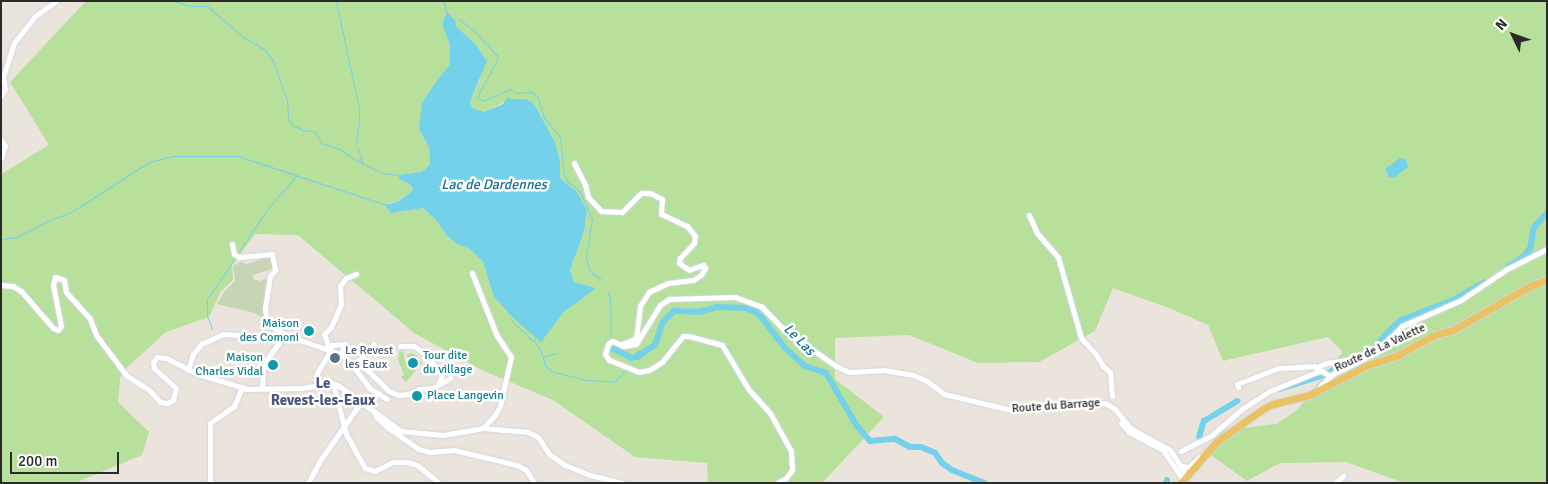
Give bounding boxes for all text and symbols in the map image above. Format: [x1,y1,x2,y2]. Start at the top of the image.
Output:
north arrow [1488,10,1538,60]
text: N [1492,15,1511,34]
water label: Lac de Dardennes [441,177,547,193]
place label: Maison des Comoni [240,317,299,345]
water label: Le Las [780,321,818,359]
street label: Route de La Valette [1332,321,1428,375]
marker: Maison des Comoni [303,325,315,337]
place label: Le Revest les Eaux [345,344,393,372]
place label: Tour dite du village [423,349,472,377]
place label: Maison Charles Vidal [195,351,263,379]
marker: Le Revest les Eaux [329,352,341,364]
marker: Tour dite du village [407,357,419,369]
marker: Maison Charles Vidal [267,359,279,371]
district label: Le Revest-les-Eaux [271,374,375,409]
place label: Place Langevin [427,389,504,403]
marker: Place Langevin [411,390,423,402]
street label: Route du Barrage [1011,396,1101,416]
scale bar [12,442,121,474]
text: 200 m [18,452,58,470]

